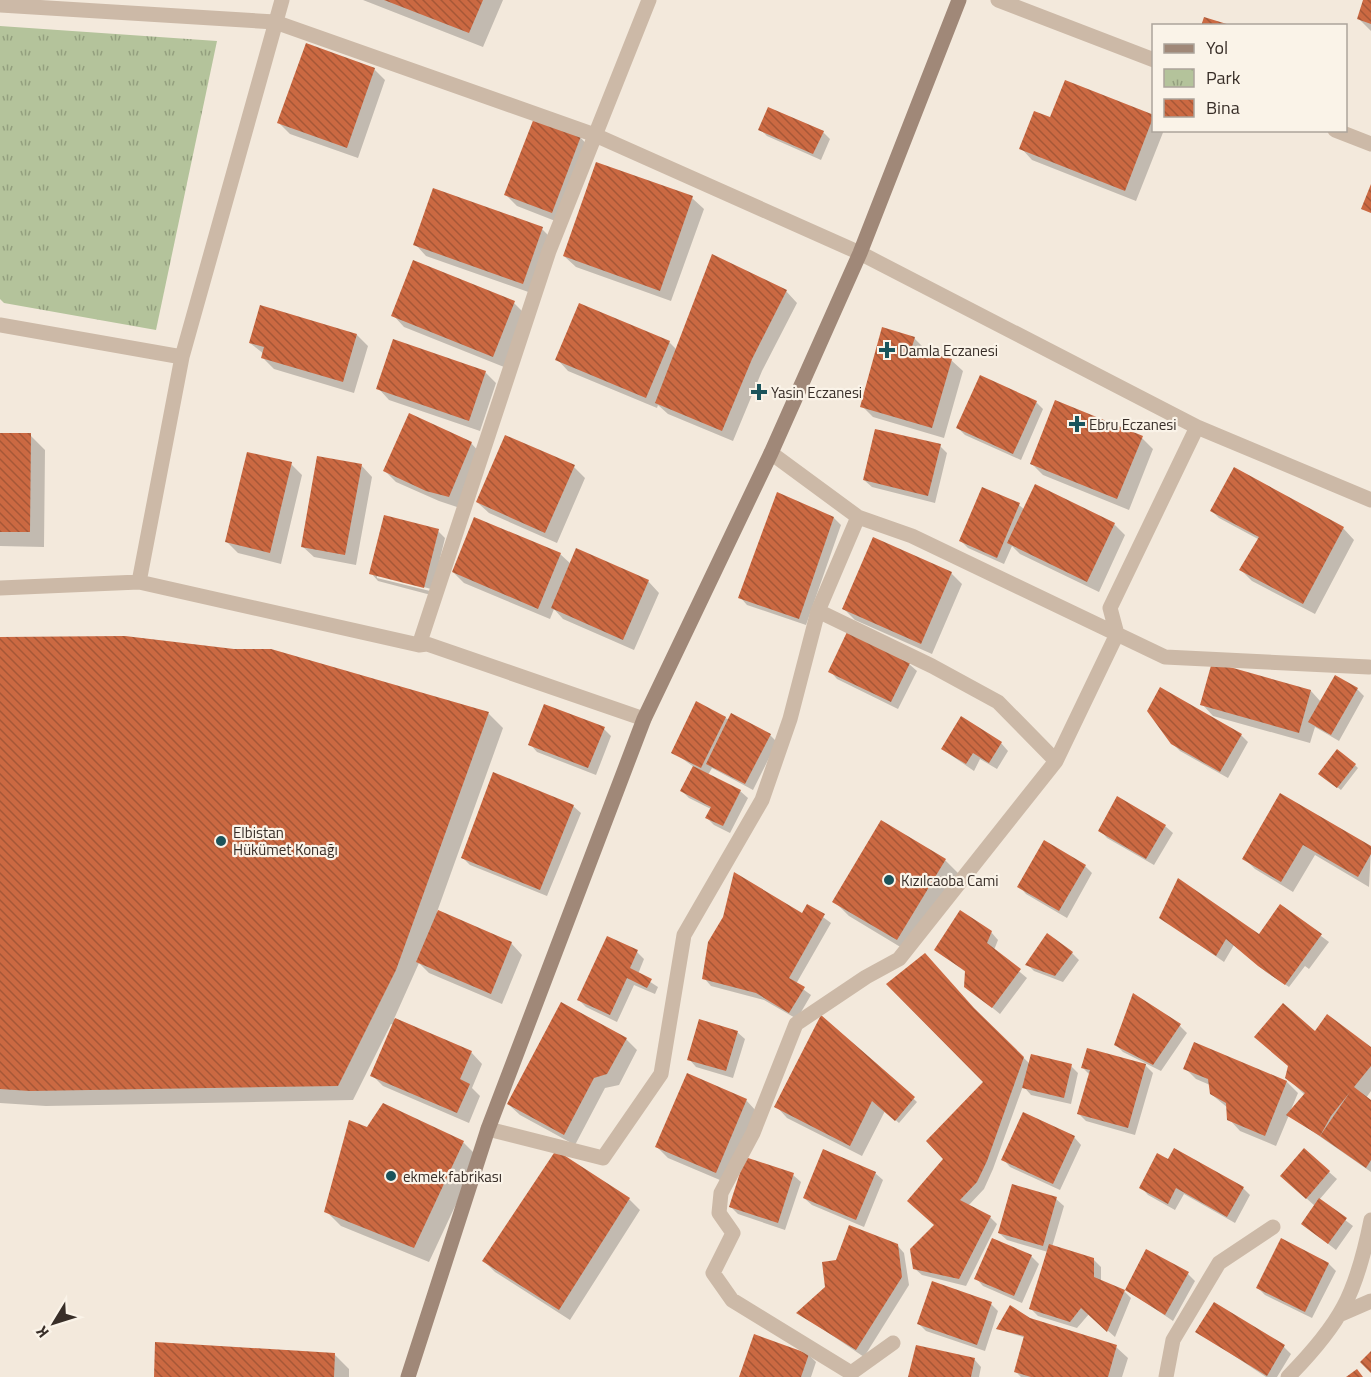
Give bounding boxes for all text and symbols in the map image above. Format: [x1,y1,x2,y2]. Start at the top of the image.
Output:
legend [1152,24,1347,132]
text: Yol [1206,34,1228,61]
text: Park [1206,64,1241,91]
text: Bina [1206,94,1240,121]
place label: Damla Eczanesi [899,339,998,362]
marker: Damla Eczanesi [880,343,894,357]
place label: Yasin Eczanesi [771,381,862,404]
marker: Yasin Eczanesi [752,385,766,399]
place label: Ebru Eczanesi [1089,413,1177,436]
marker: Ebru Eczanesi [1070,417,1084,431]
place label: Elbistan Hükümet Konağı [233,821,338,861]
marker: Elbistan Hükümet Konağı [214,834,228,848]
place label: Kızılcaoba Cami [901,869,999,892]
marker: Kızılcaoba Cami [882,873,896,887]
place label: ekmek fabrikası [403,1165,502,1188]
marker: ekmek fabrikası [384,1169,398,1183]
north arrow [24,1293,84,1353]
text: K [29,1321,55,1343]

